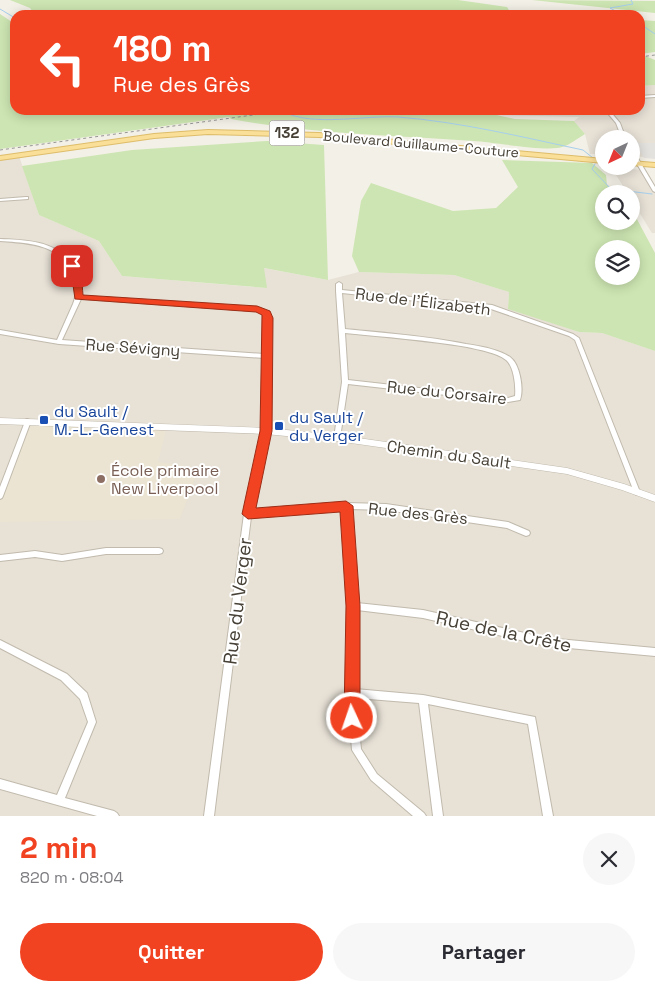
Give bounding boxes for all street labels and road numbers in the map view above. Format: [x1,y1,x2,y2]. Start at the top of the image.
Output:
road number: 132 [270,120,304,146]
street label: Boulevard Guillaume-Couture [322,126,520,162]
street label: Rue de l'Élizabeth [354,283,492,320]
street label: Rue Sévigny [85,334,181,361]
street label: Rue du Corsaire [386,376,508,409]
street label: Chemin du Sault [385,435,512,474]
street label: Rue des Grès [367,498,469,529]
street label: Rue du Verger [217,536,258,666]
street label: Rue de la Crête [434,605,574,658]

